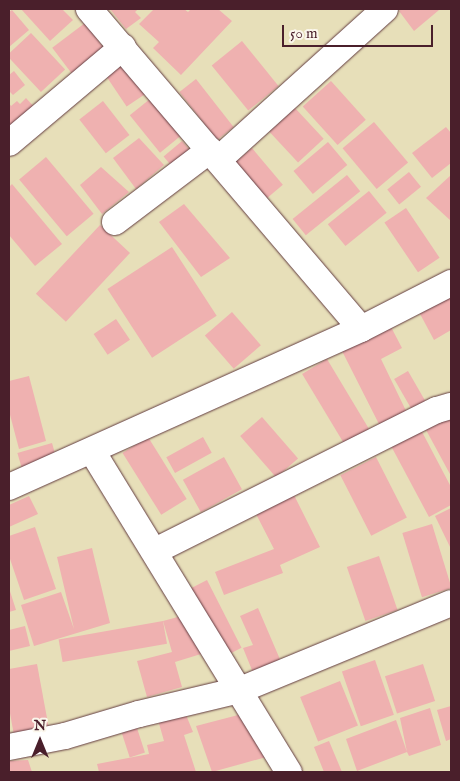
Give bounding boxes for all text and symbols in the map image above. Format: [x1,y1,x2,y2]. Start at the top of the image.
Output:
scale bar [285,15,436,47]
text: 50 m [290,24,318,43]
north arrow [15,716,65,766]
text: N [34,717,46,735]

